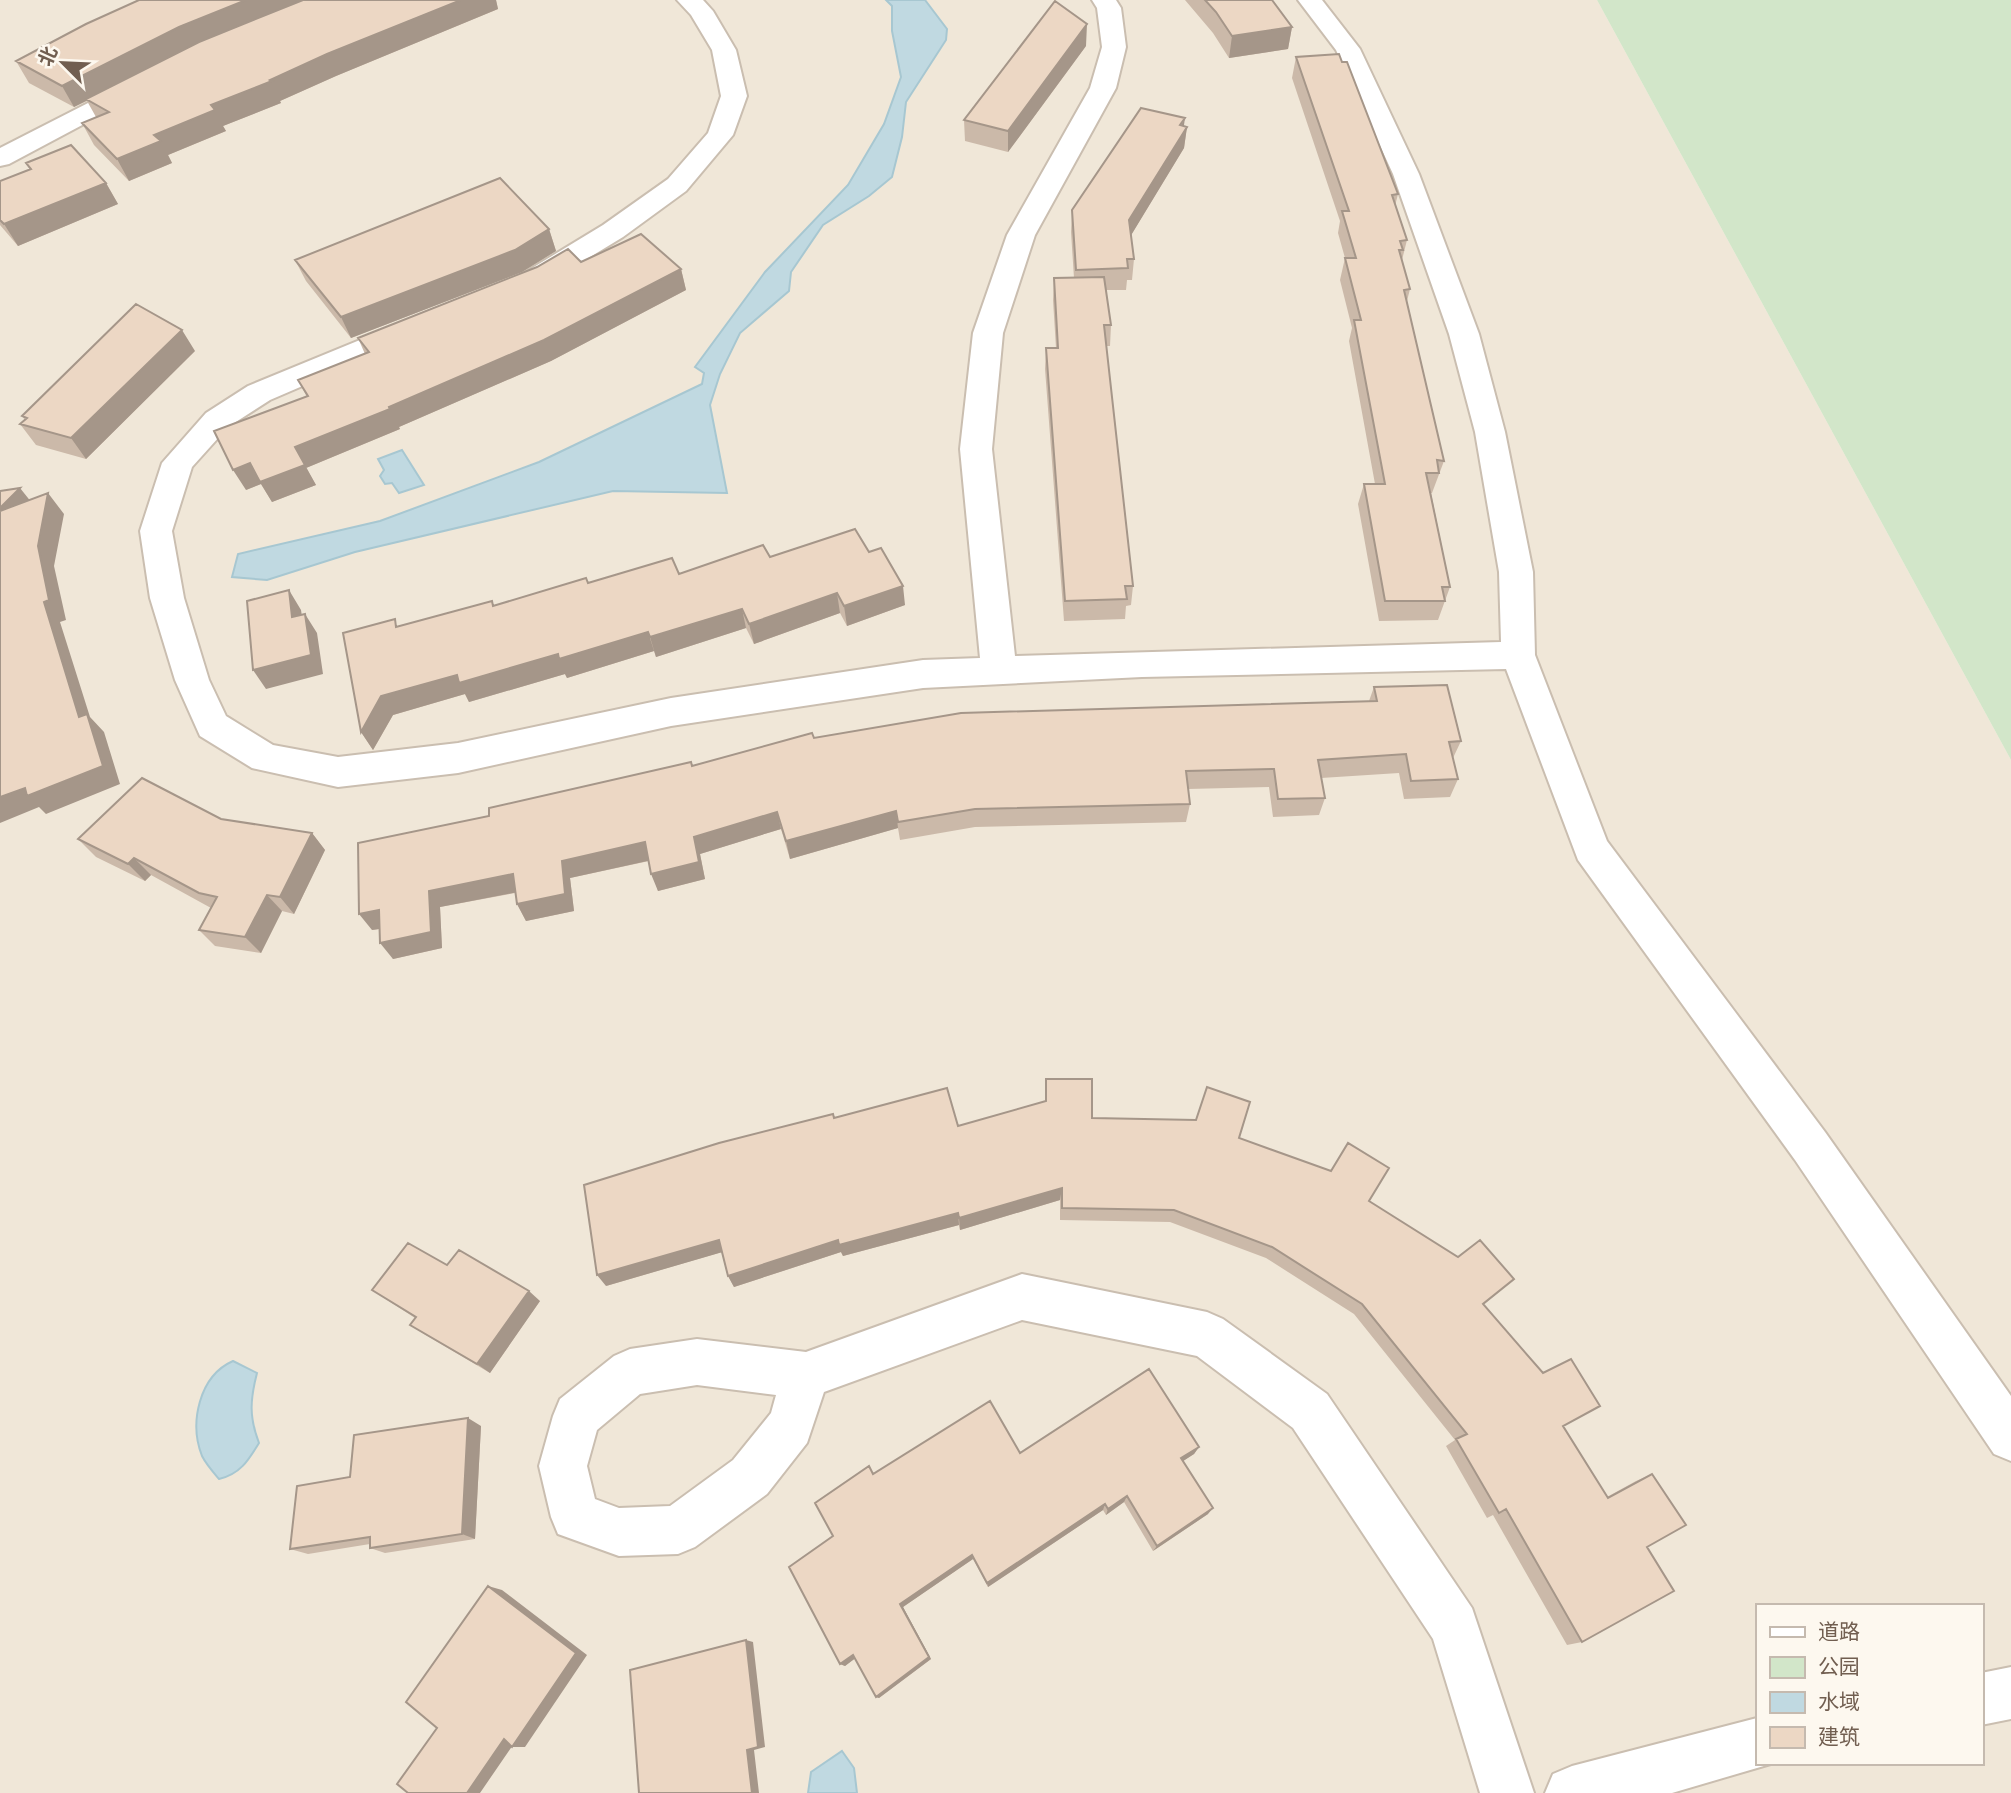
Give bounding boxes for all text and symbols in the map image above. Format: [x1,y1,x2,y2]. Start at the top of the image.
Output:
north arrow [28,28,98,98]
text: 北 [34,43,62,70]
legend [1756,1604,1983,1765]
text: 道路 [1818,1619,1860,1644]
text: 公园 [1818,1654,1860,1679]
text: 水域 [1818,1689,1860,1714]
text: 建筑 [1818,1724,1860,1749]

